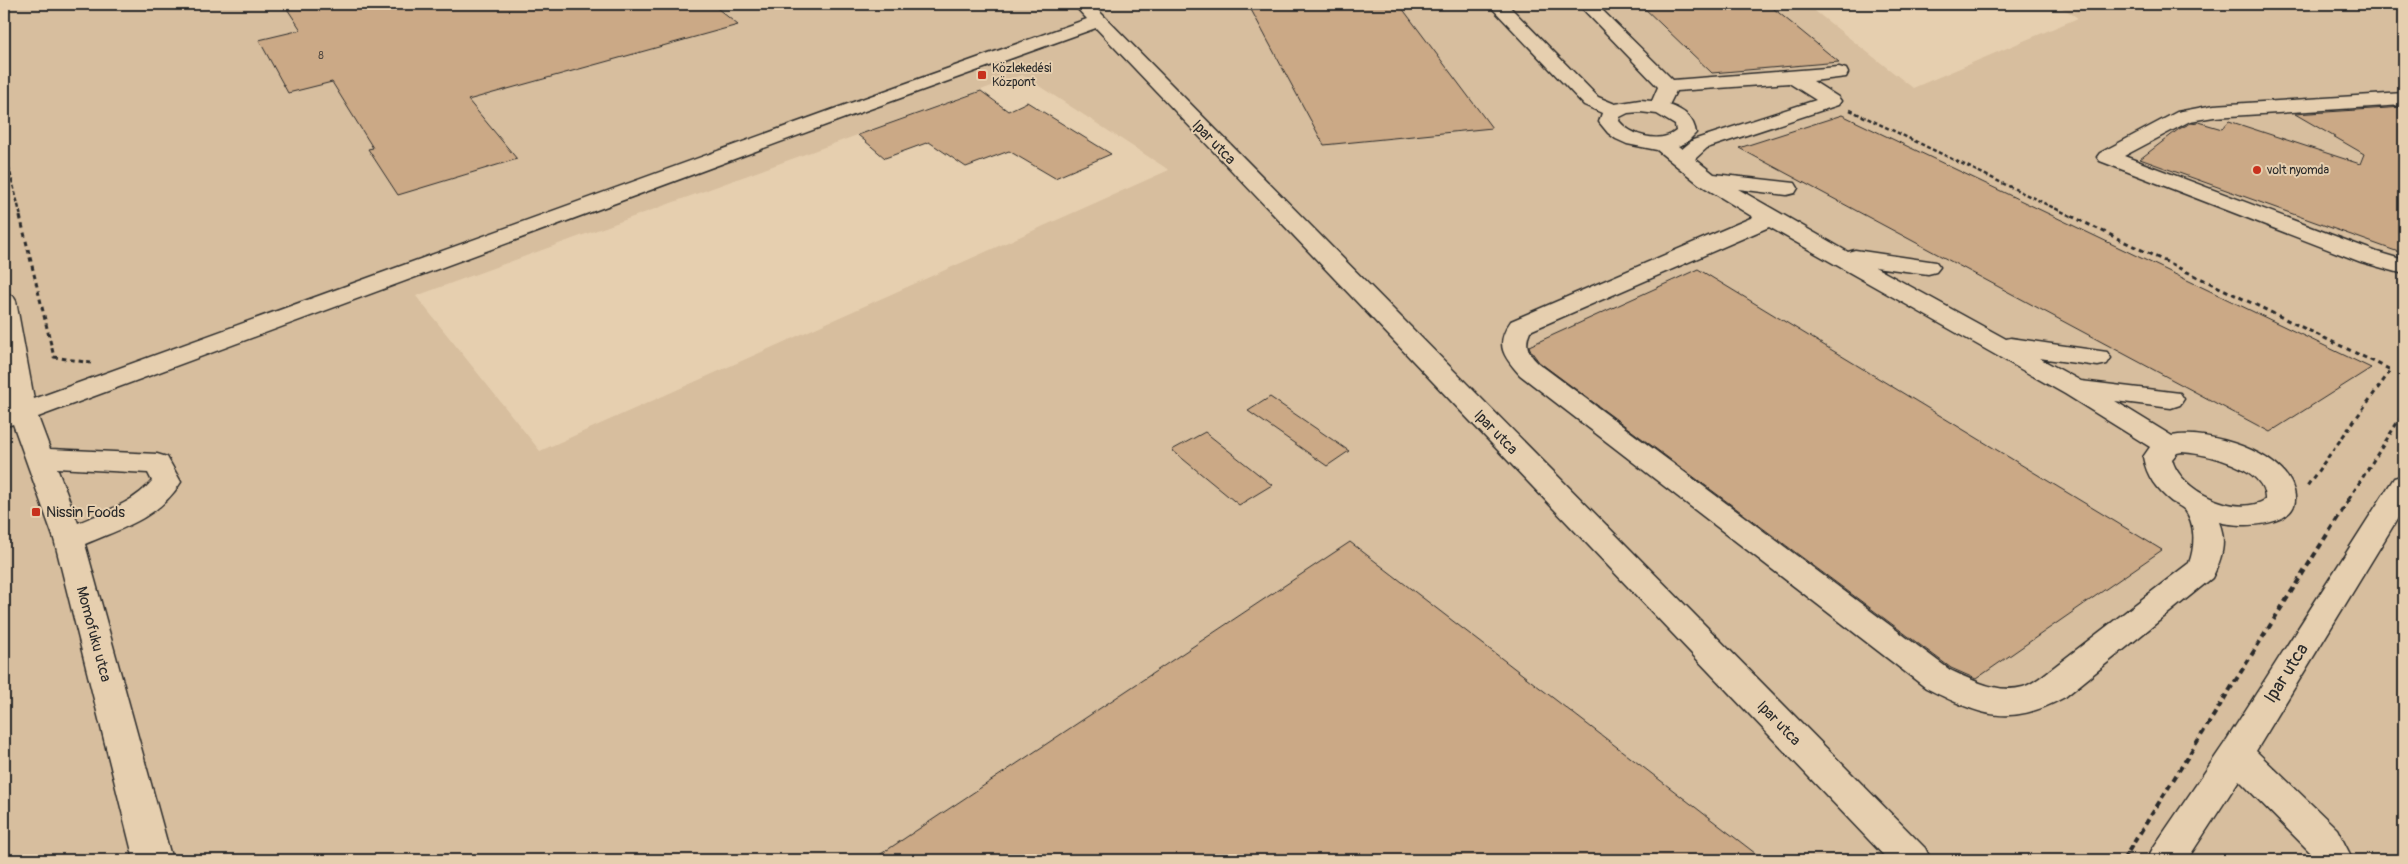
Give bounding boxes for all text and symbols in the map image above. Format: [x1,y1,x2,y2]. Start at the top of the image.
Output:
house number: 8 [318,49,324,62]
place label: Közlekedési Központ [992,61,1052,90]
marker: Közlekedési Központ [976,69,988,81]
street label: Ipar utca [1188,116,1240,169]
place label: volt nyomda [2266,163,2329,178]
marker: volt nyomda [2251,164,2263,176]
street label: Ipar utca [1470,406,1522,459]
place label: Nissin Foods [46,503,125,522]
marker: Nissin Foods [30,506,42,518]
street label: Momofuku utca [72,584,115,684]
street label: Ipar utca [2259,639,2314,707]
street label: Ipar utca [1753,697,1805,750]

